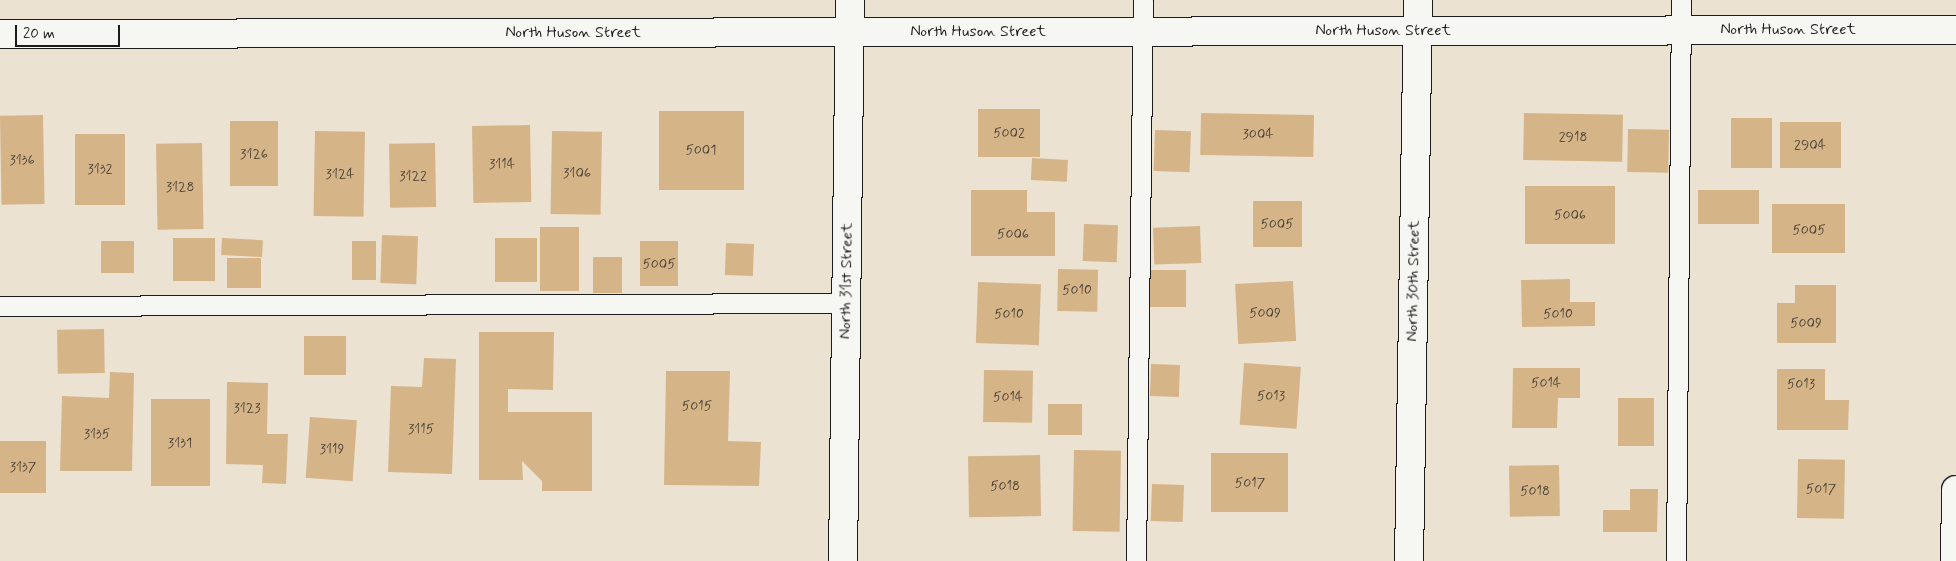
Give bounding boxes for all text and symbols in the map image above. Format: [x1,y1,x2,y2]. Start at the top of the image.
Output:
scale bar [18,15,122,47]
street label: North Huson Street [1720,20,1856,40]
street label: North Huson Street [1315,21,1451,41]
street label: North Huson Street [910,22,1046,42]
street label: North Huson Street [505,23,641,43]
text: 20 m [23,24,55,44]
house number: 5002 [993,125,1025,141]
house number: 3004 [1243,126,1273,142]
house number: 2918 [1559,129,1587,145]
house number: 2904 [1794,137,1826,153]
house number: 5001 [685,142,717,158]
house number: 3126 [240,146,268,162]
house number: 3136 [9,152,35,168]
house number: 3114 [489,156,515,172]
house number: 3132 [88,161,112,177]
house number: 3106 [563,165,591,181]
house number: 3124 [326,166,354,182]
house number: 3122 [399,168,427,184]
house number: 3128 [166,179,194,195]
house number: 5006 [1554,207,1586,223]
house number: 5005 [1260,216,1294,232]
street label: North 30th Street [1403,220,1425,342]
street label: North 31st Street [836,222,858,340]
house number: 5005 [1792,222,1826,238]
house number: 5006 [997,226,1029,242]
house number: 5005 [642,256,676,272]
house number: 5010 [1062,282,1092,298]
house number: 5009 [1249,305,1281,321]
house number: 5010 [994,306,1024,322]
house number: 5010 [1543,306,1573,322]
house number: 5009 [1790,315,1822,331]
house number: 5014 [1531,375,1561,391]
house number: 5013 [1787,376,1815,392]
house number: 5013 [1257,388,1285,404]
house number: 5014 [993,389,1023,405]
house number: 5015 [682,398,712,414]
house number: 3123 [233,400,261,416]
house number: 3115 [408,421,434,437]
house number: 3135 [84,426,110,442]
house number: 3131 [168,435,192,451]
house number: 3119 [320,441,344,457]
house number: 3137 [10,459,36,475]
house number: 5017 [1235,475,1265,491]
house number: 5018 [990,478,1020,494]
house number: 5017 [1806,481,1836,497]
house number: 5018 [1520,483,1550,499]

